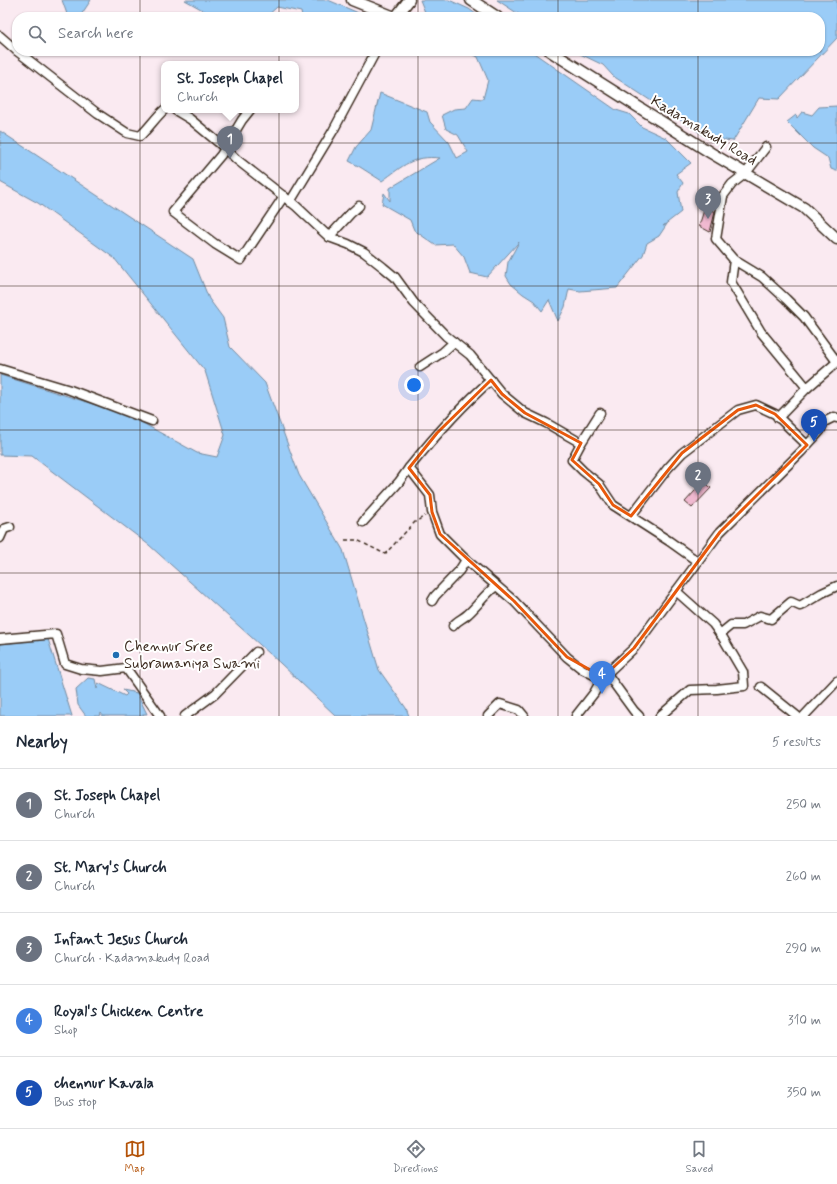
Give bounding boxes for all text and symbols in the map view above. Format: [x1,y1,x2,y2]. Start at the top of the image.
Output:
search box [12,12,825,56]
icon: search [26,23,48,45]
text: Search here [58,24,134,44]
popup [161,61,299,113]
text: St. Joseph Chapel [177,69,283,89]
text: Church [177,89,218,106]
street label: Kadamakudy Road [647,91,760,170]
pin: 1 [217,126,243,159]
pin: 3 [695,186,721,219]
your location [404,375,424,395]
pin: 5 [801,409,827,442]
pin: 2 [685,462,711,495]
place label: Chennur Sree Subramaniya Swami [124,637,260,674]
marker: Chennur Sree Subramaniya Swami [111,650,121,660]
pin: 4 [589,661,615,694]
text: Nearby [16,731,68,753]
text: 5 results [772,734,821,751]
text: St. Joseph Chapel [54,786,160,806]
text: 1 [26,796,32,813]
text: 250 m [786,796,821,813]
text: Church [54,806,95,823]
text: St. Mary's Church [54,858,167,878]
text: 2 [26,868,32,885]
text: 260 m [786,868,821,885]
text: Church [54,878,95,895]
text: Infant Jesus Church [54,930,188,950]
text: 3 [26,940,32,957]
text: 290 m [785,940,821,957]
text: Church · Kadamakudy Road [54,950,210,967]
text: Royal's Chicken Centre [54,1002,204,1022]
text: 4 [25,1012,33,1029]
text: 310 m [788,1012,821,1029]
text: Shop [54,1022,78,1039]
text: chennur Kavala [54,1074,154,1094]
text: 5 [25,1084,33,1101]
text: 350 m [787,1084,821,1101]
text: Bus stop [54,1094,97,1111]
tab: Map [124,1138,146,1176]
tab: Directions [393,1138,438,1176]
tab: Saved [686,1138,713,1176]

